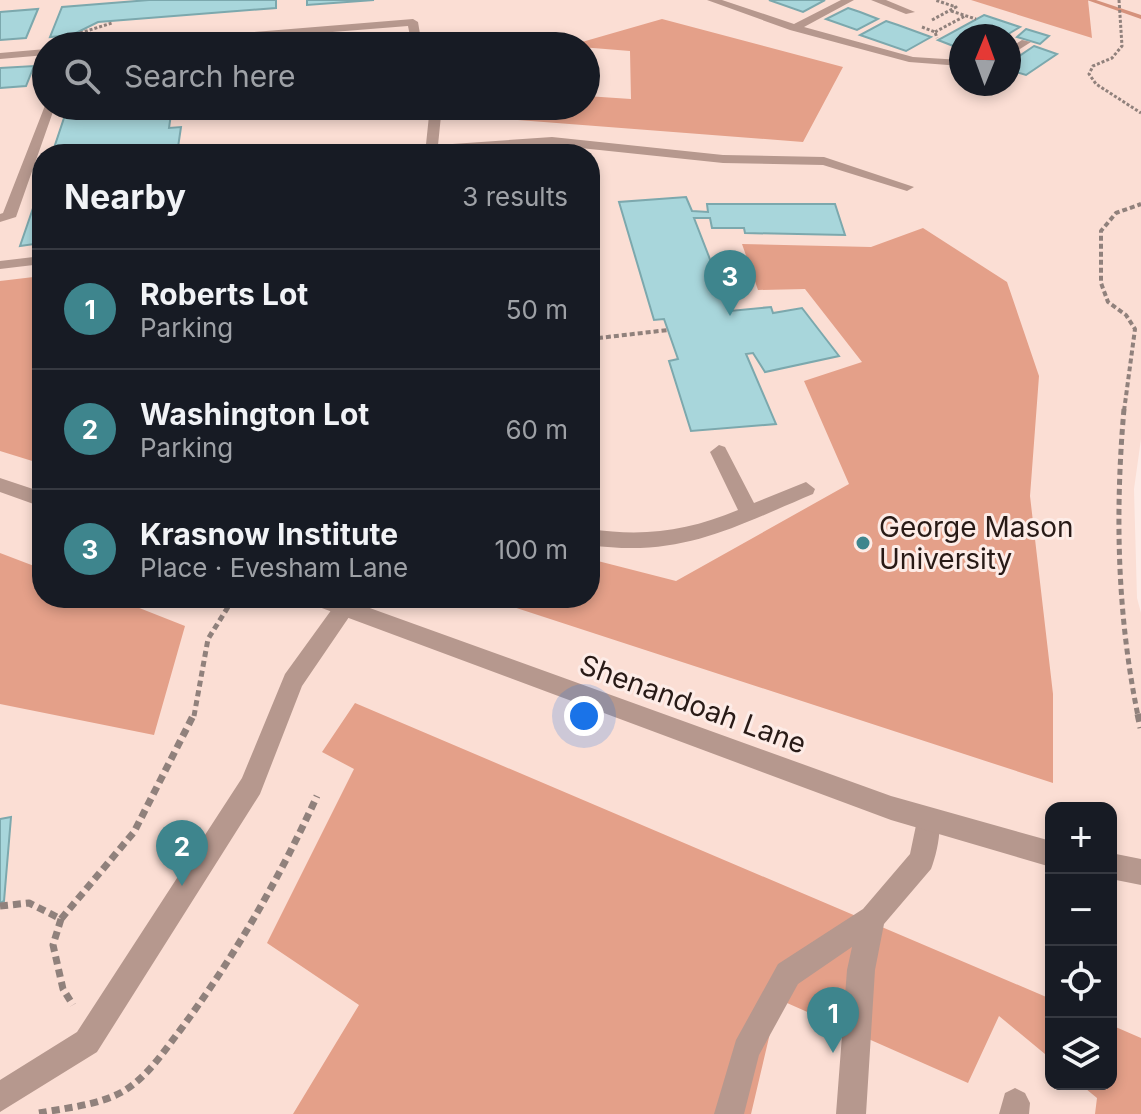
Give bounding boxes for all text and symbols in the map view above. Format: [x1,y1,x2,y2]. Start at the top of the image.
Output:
north arrow [949,24,1021,96]
search box [32,32,600,120]
icon: search [60,54,104,98]
text: Search here [124,58,296,94]
text: Nearby [64,176,186,217]
text: 3 results [462,181,568,212]
pin: 3 [704,250,756,316]
text: Roberts Lot [140,276,308,312]
text: 1 [84,294,96,325]
text: 50 m [506,294,568,325]
text: Parking [140,312,233,343]
text: Washington Lot [140,396,369,432]
text: 2 [82,414,98,445]
text: 60 m [505,414,568,445]
text: Parking [140,432,233,463]
place label: George Mason University [879,510,1074,576]
text: Krasnow Institute [140,516,398,552]
text: 3 [82,534,98,565]
text: 100 m [495,534,568,565]
marker: George Mason University [854,534,872,552]
text: Place · Evesham Lane [140,552,408,583]
street label: Shenandoah Lane [575,647,811,761]
your location [564,696,604,736]
map controls [1045,802,1117,1090]
button: + [1045,802,1117,874]
pin: 2 [156,820,208,886]
button: − [1045,874,1117,946]
button: locate [1045,946,1117,1018]
pin: 1 [807,987,859,1053]
button: layers [1045,1018,1117,1090]

